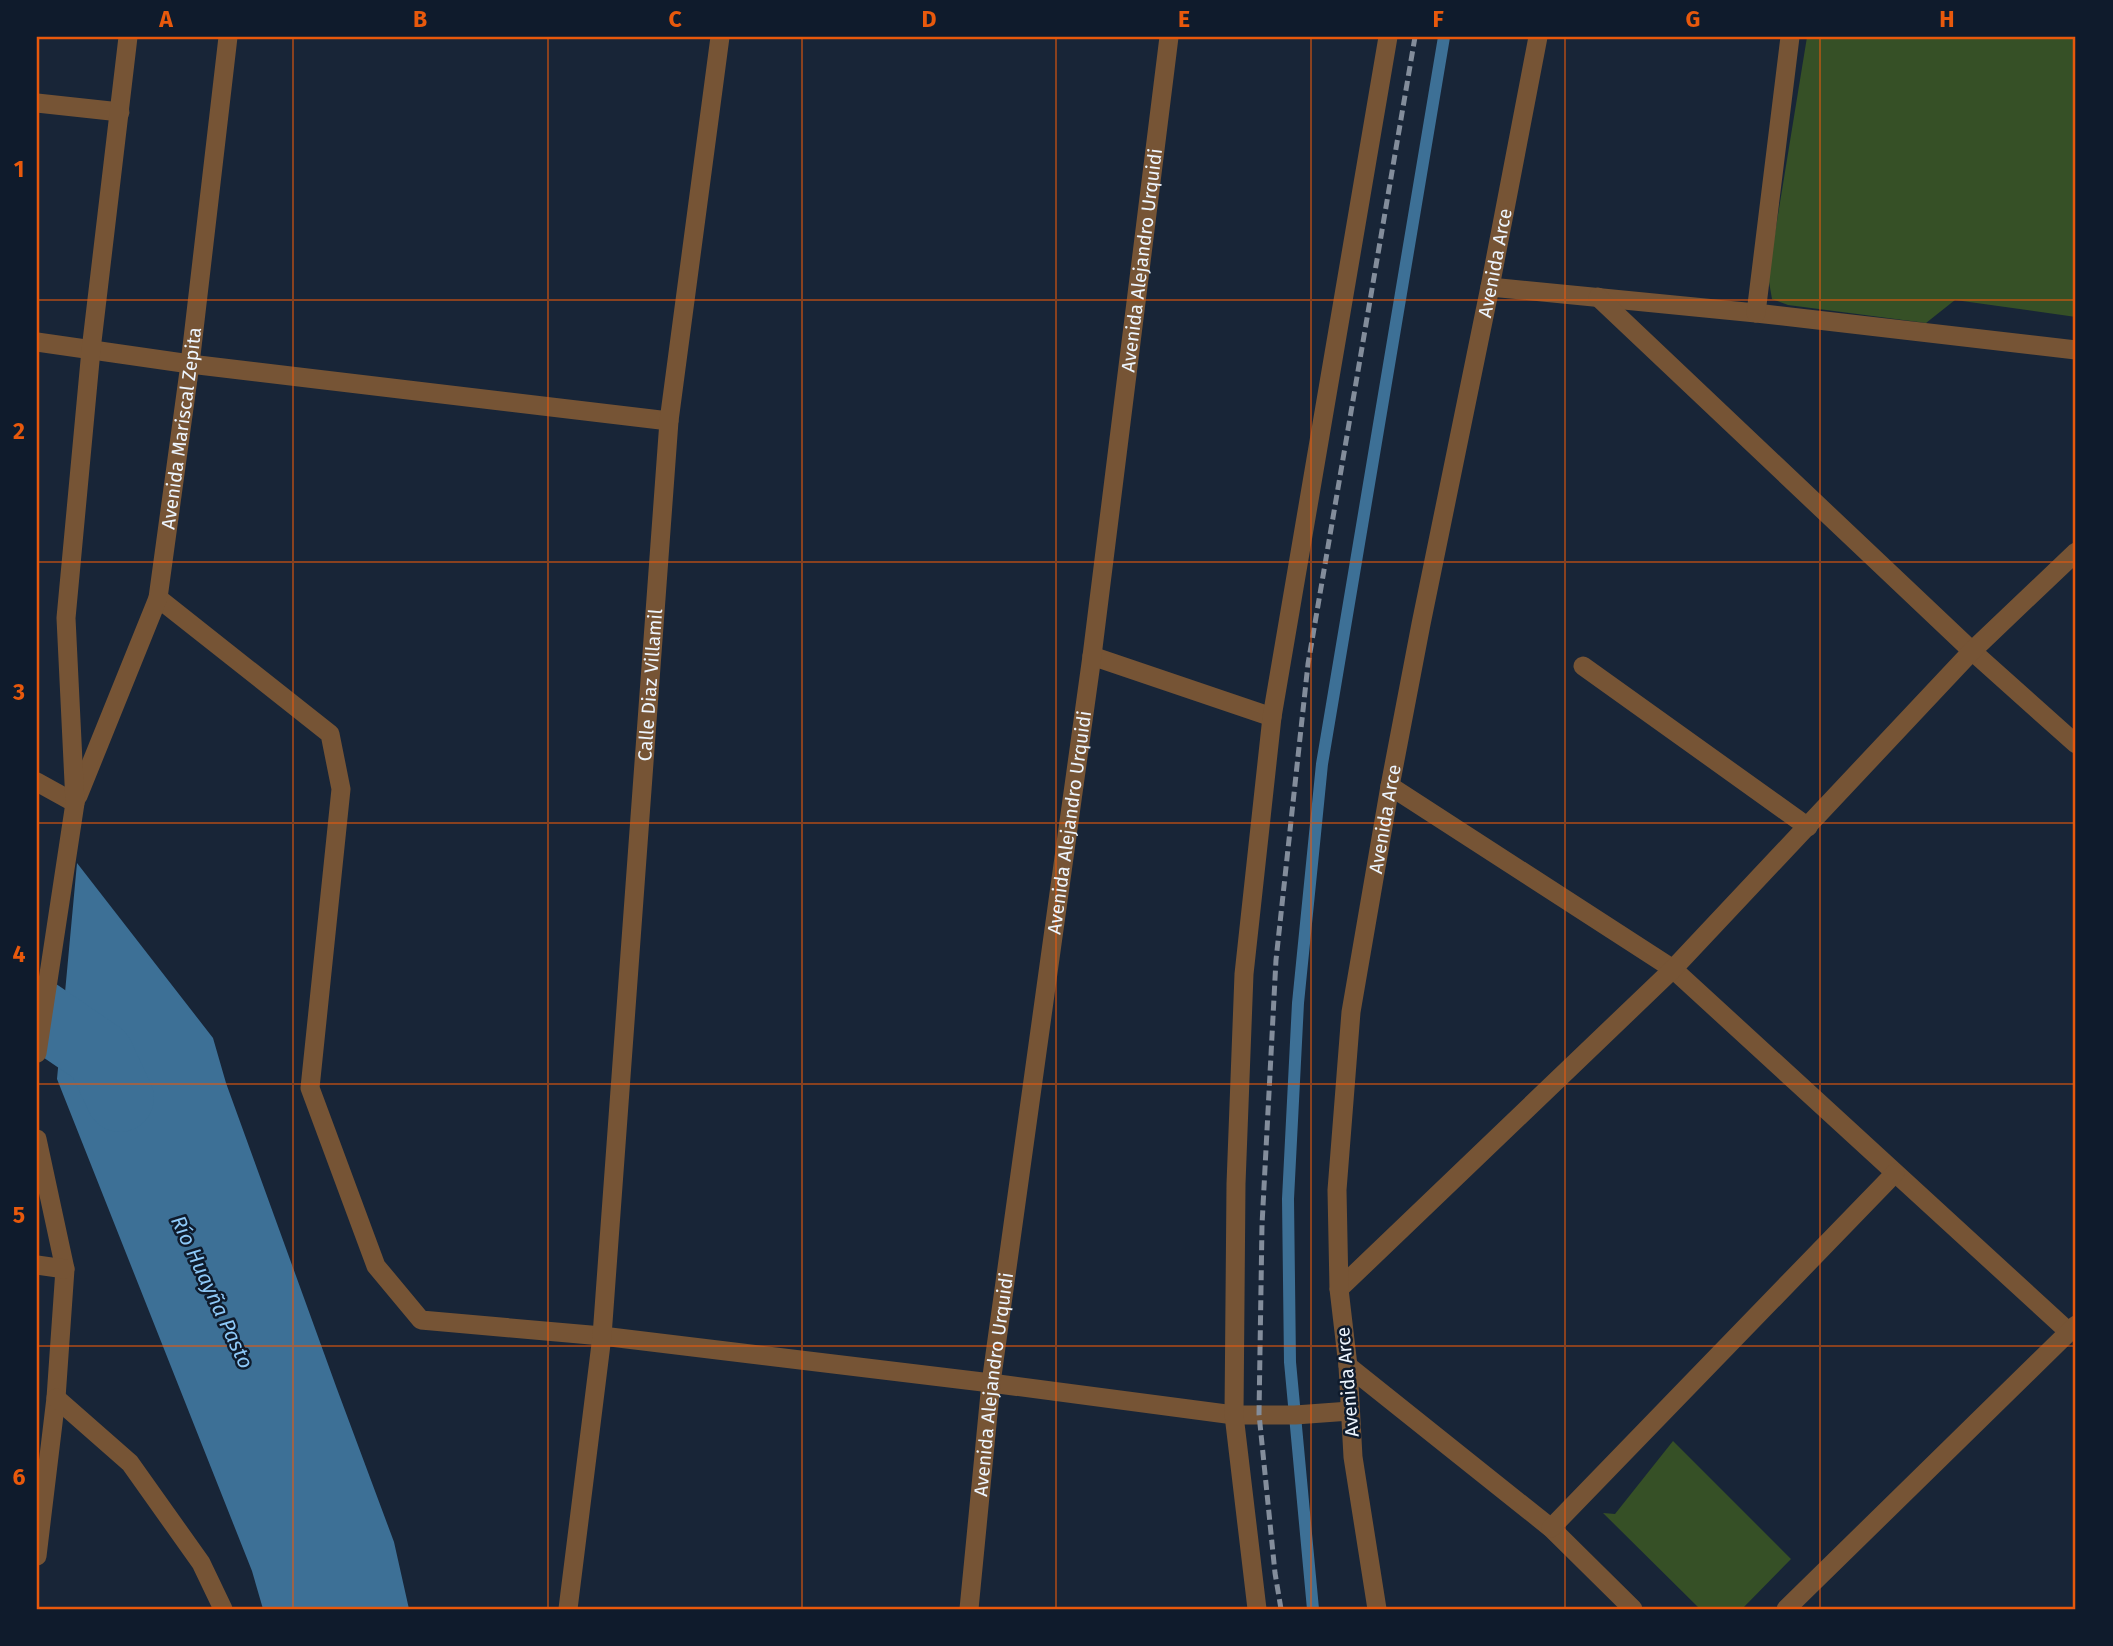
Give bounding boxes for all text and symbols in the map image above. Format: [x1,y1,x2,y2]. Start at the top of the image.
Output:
text: A [158,5,173,33]
text: B [413,5,427,33]
text: C [668,5,682,33]
text: D [922,5,937,33]
text: E [1178,5,1190,33]
text: F [1432,5,1444,33]
text: G [1686,5,1700,33]
text: H [1939,5,1955,33]
street label: Avenida Alejandro Urquidi [1116,147,1167,373]
text: 1 [14,155,24,183]
street label: Avenida Arce [1473,206,1517,319]
street label: Avenida Mariscal Zepita [157,326,206,531]
text: 2 [13,417,25,445]
street label: Calle Diaz Villamil [633,607,667,762]
text: 3 [12,678,25,706]
street label: Avenida Alejandro Urquidi [1042,709,1096,936]
street label: Avenida Arce [1364,763,1406,875]
text: 4 [13,940,26,968]
text: 5 [13,1201,25,1229]
water label: Río Huayña Pasto [165,1211,259,1373]
street label: Avenida Alejandro Urquidi [969,1271,1018,1497]
street label: Avenida Arce [1331,1326,1364,1438]
text: 6 [13,1463,26,1491]

